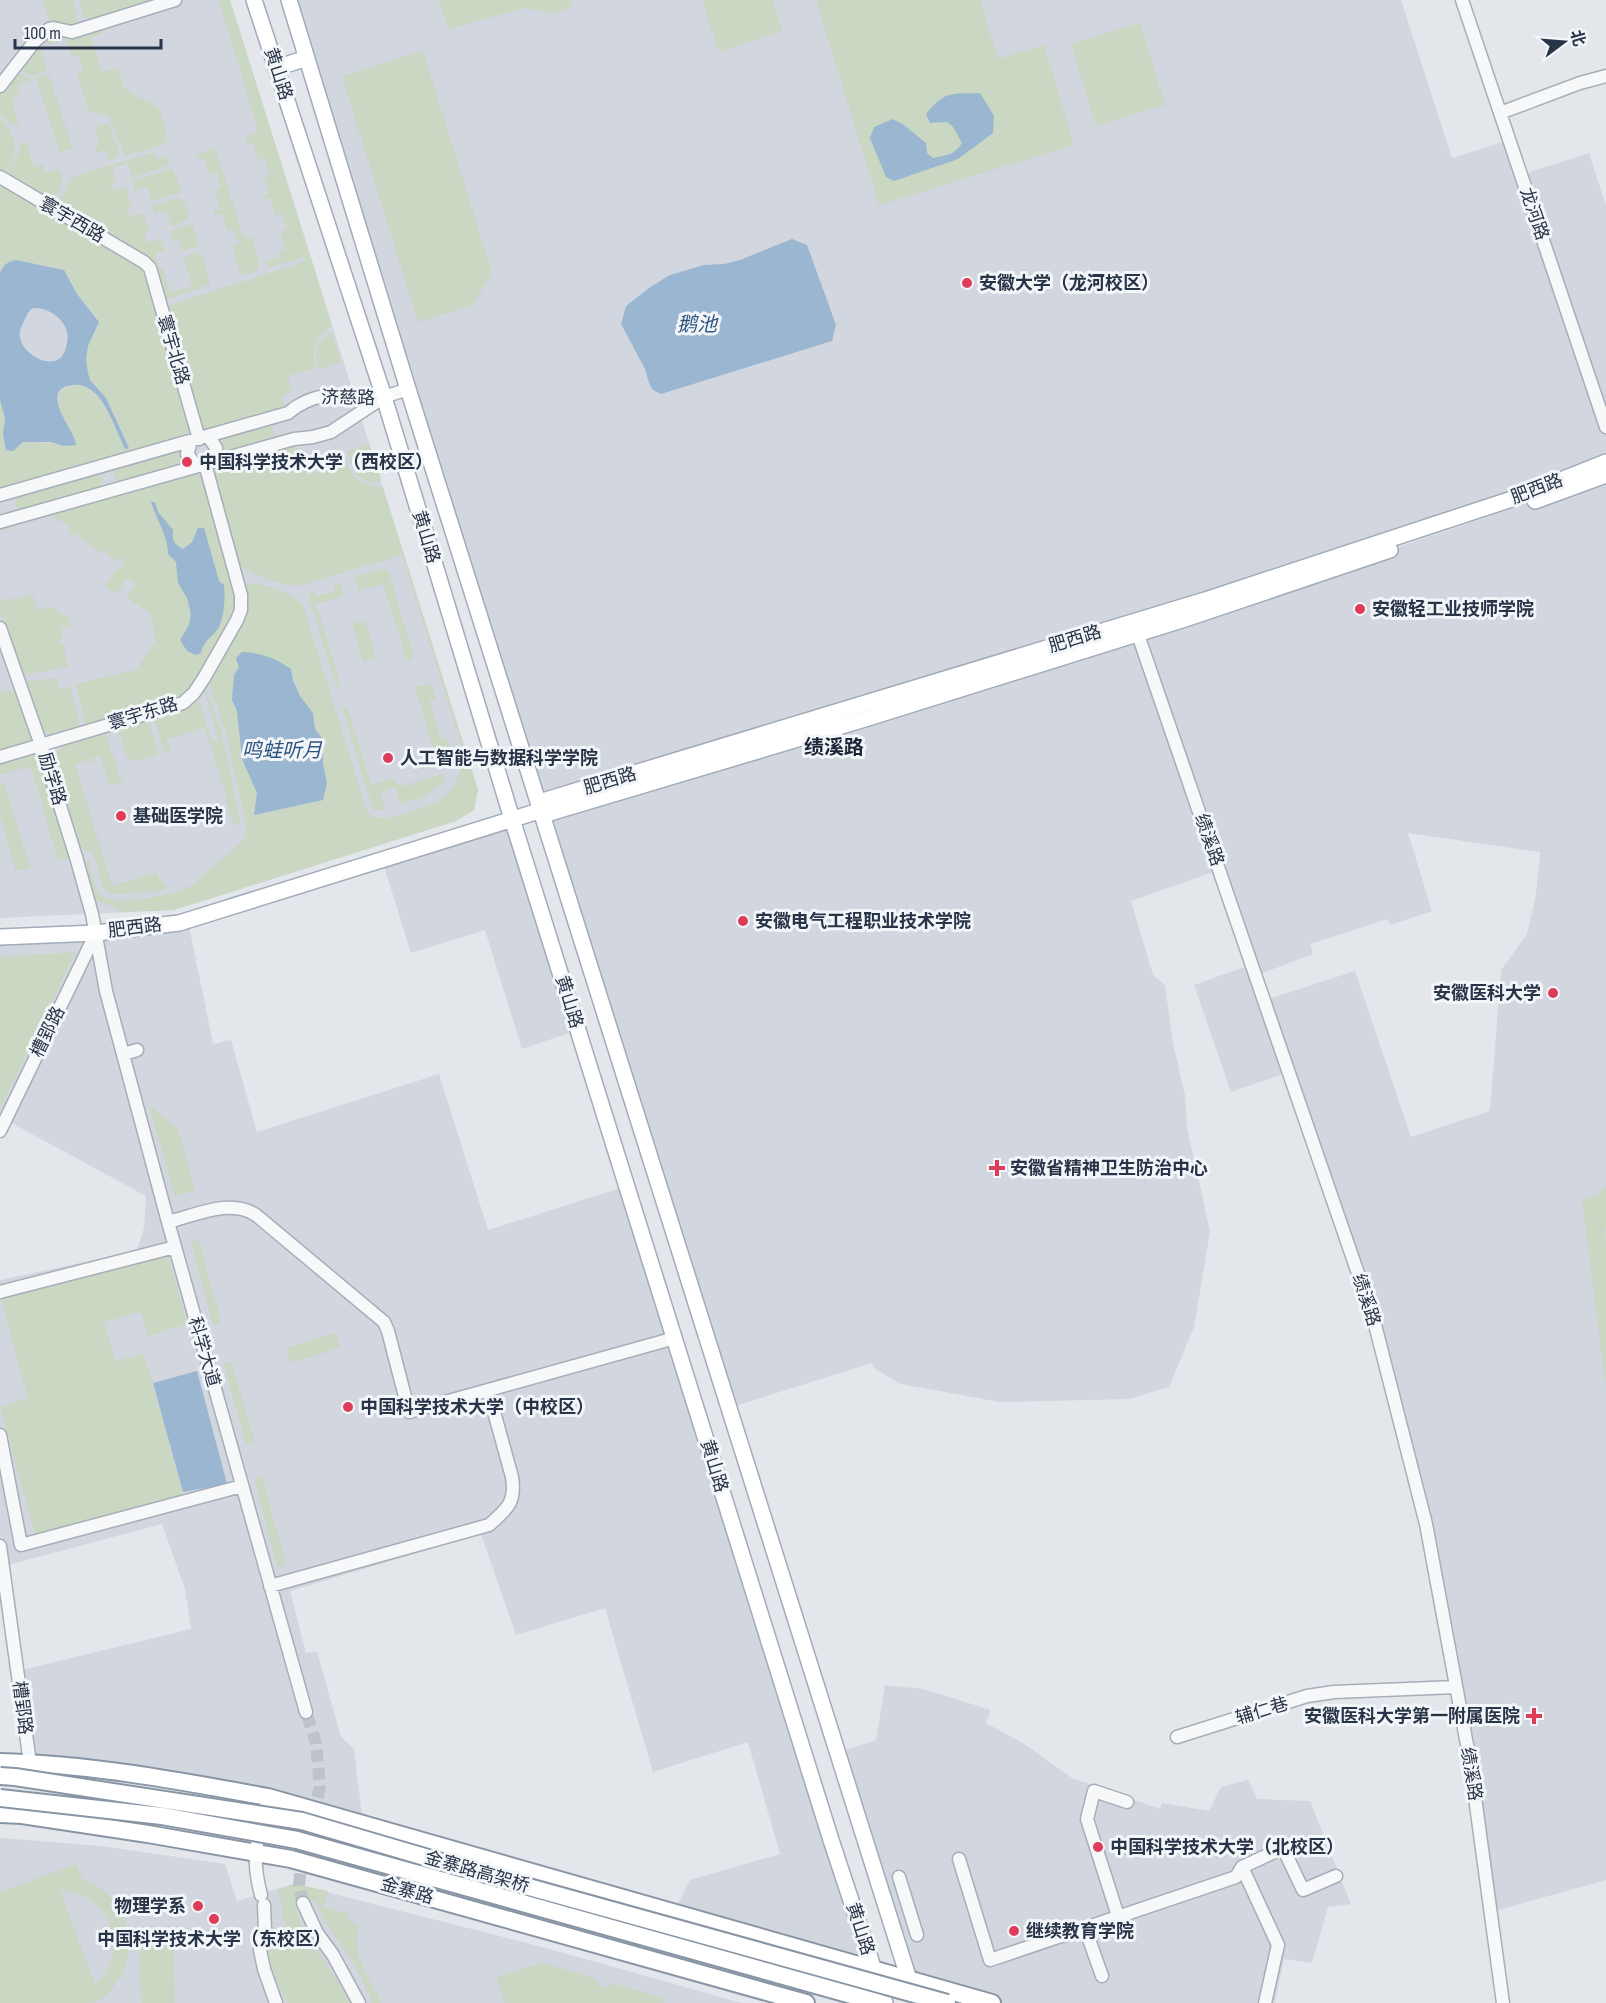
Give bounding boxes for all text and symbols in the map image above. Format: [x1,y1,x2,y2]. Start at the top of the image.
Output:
scale bar [15,12,160,50]
north arrow [1534,12,1594,72]
text: 100 m [24,23,61,44]
text: 北 [1566,28,1588,49]
street label: 黄山路 [260,45,296,103]
street label: 龙河路 [1515,185,1553,243]
street label: 寰宇西路 [36,193,108,247]
place label: 安徽大学（龙河校区） [979,273,1159,294]
marker: 安徽大学（龙河校区） [960,276,974,290]
street label: 寰宇北路 [153,313,193,387]
water label: 鹅池 [677,313,719,337]
street label: 济慈路 [321,387,375,409]
place label: 中国科学技术大学（西校区） [199,452,433,473]
marker: 中国科学技术大学（西校区） [180,455,194,469]
street label: 肥西路 [1508,470,1566,508]
street label: 黄山路 [408,508,444,566]
place label: 安徽轻工业技师学院 [1372,599,1534,620]
marker: 安徽轻工业技师学院 [1353,602,1367,616]
street label: 肥西路 [1046,621,1104,657]
street label: 寰宇东路 [106,693,180,735]
district label: 绩溪路 [804,736,864,760]
water label: 鸣蛙听月 [242,739,323,763]
place label: 人工智能与数据科学学院 [400,748,598,769]
street label: 励学路 [34,750,70,808]
marker: 人工智能与数据科学学院 [381,751,395,765]
street label: 肥西路 [581,763,639,799]
place label: 基础医学院 [133,806,223,827]
marker: 基础医学院 [114,809,128,823]
street label: 绩溪路 [1190,811,1228,869]
place label: 安徽电气工程职业技术学院 [755,911,971,932]
street label: 肥西路 [107,914,163,942]
marker: 安徽电气工程职业技术学院 [736,914,750,928]
street label: 黄山路 [551,973,587,1031]
place label: 安徽医科大学 [1433,983,1541,1004]
marker: 安徽医科大学 [1546,986,1560,1000]
street label: 槽郢路 [27,1003,69,1061]
place label: 安徽省精神卫生防治中心 [1010,1158,1208,1179]
marker: 安徽省精神卫生防治中心 [988,1159,1006,1177]
street label: 绩溪路 [1348,1271,1384,1329]
street label: 科学大道 [184,1315,224,1389]
place label: 中国科学技术大学（中校区） [360,1397,594,1418]
marker: 中国科学技术大学（中校区） [341,1400,355,1414]
street label: 黄山路 [696,1437,732,1495]
street label: 槽郢路 [8,1680,36,1736]
street label: 辅仁巷 [1233,1693,1291,1729]
place label: 安徽医科大学第一附属医院 [1304,1706,1520,1727]
marker: 安徽医科大学第一附属医院 [1525,1707,1543,1725]
street label: 绩溪路 [1456,1746,1486,1802]
place label: 中国科学技术大学（北校区） [1110,1837,1344,1858]
marker: 中国科学技术大学（北校区） [1091,1840,1105,1854]
street label: 金寨路高架桥 [422,1847,532,1897]
street label: 金寨路 [378,1873,436,1909]
place label: 物理学系 [114,1896,186,1917]
marker: 物理学系 [191,1899,205,1913]
street label: 黄山路 [842,1900,878,1958]
marker: 中国科学技术大学（东校区） [207,1912,221,1926]
place label: 继续教育学院 [1026,1921,1134,1942]
marker: 继续教育学院 [1007,1924,1021,1938]
place label: 中国科学技术大学（东校区） [97,1929,331,1950]

